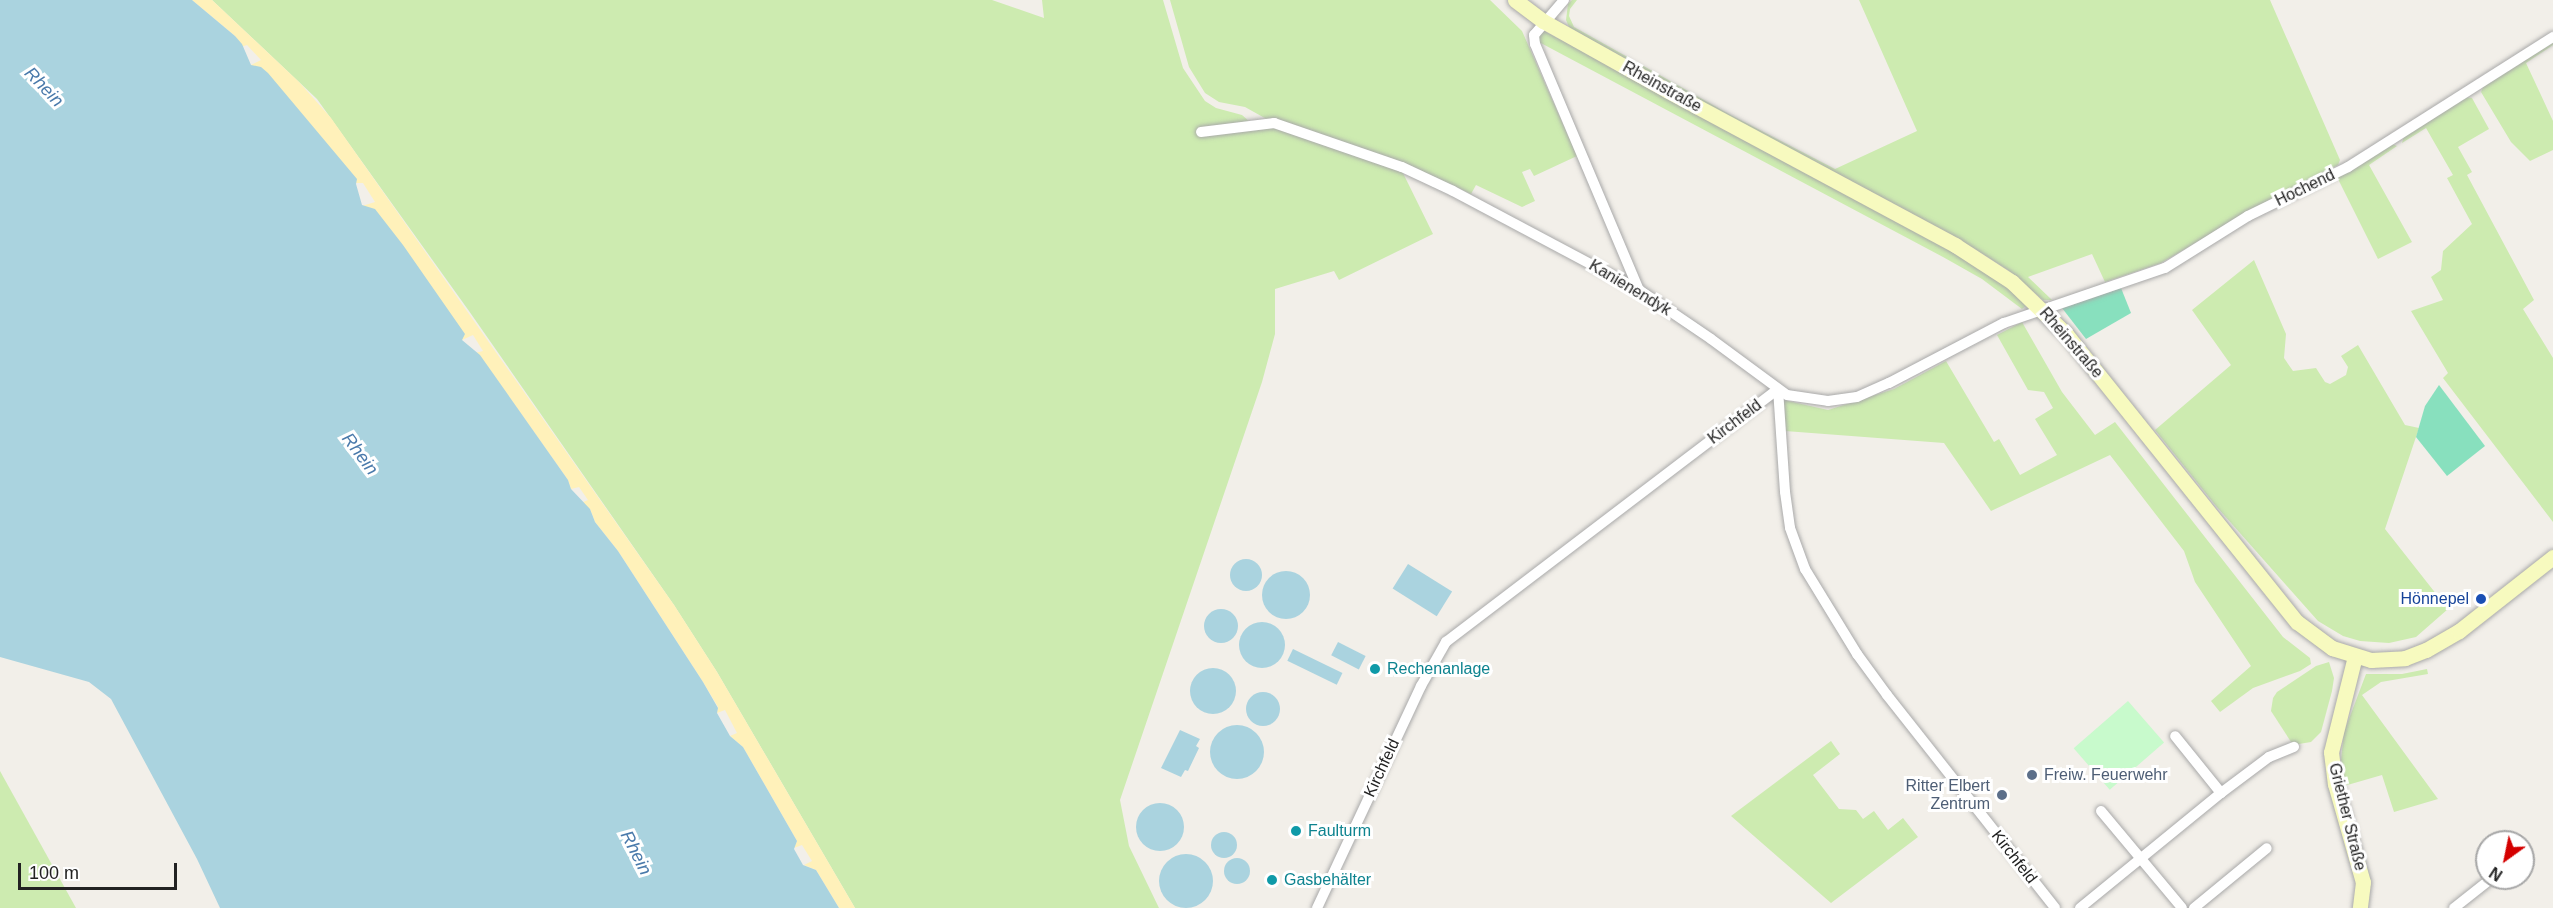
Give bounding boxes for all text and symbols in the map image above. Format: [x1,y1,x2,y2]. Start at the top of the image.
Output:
street label: Rheinstraße [1619,57,1705,117]
water label: Rhein [20,63,68,111]
street label: Hochend [2272,165,2338,211]
street label: Kanienendyk [1585,256,1675,320]
street label: Rheinstraße [2035,304,2107,382]
street label: Kirchfeld [1704,396,1766,448]
water label: Rhein [337,429,383,479]
place label: Hönnepel [2400,589,2469,609]
marker: Hönnepel [2474,592,2488,606]
place label: Rechenanlage [1387,659,1490,679]
marker: Rechenanlage [1368,662,1382,676]
street label: Kirchfeld [1360,736,1404,800]
street label: Griether Straße [2324,761,2370,873]
place label: Freiw. Feuerwehr [2044,765,2168,785]
marker: Freiw. Feuerwehr [2025,768,2039,782]
place label: Ritter Elbert Zentrum [1906,776,1990,814]
marker: Ritter Elbert Zentrum [1995,788,2009,802]
place label: Faulturm [1308,821,1371,841]
marker: Faulturm [1289,824,1303,838]
water label: Rhein [616,827,656,879]
street label: Kirchfeld [1987,827,2041,887]
north arrow [2475,830,2535,890]
scale bar [21,851,180,889]
text: 100 m [29,863,79,883]
text: N [2487,864,2505,884]
place label: Gasbehälter [1284,870,1371,890]
marker: Gasbehälter [1265,873,1279,887]

